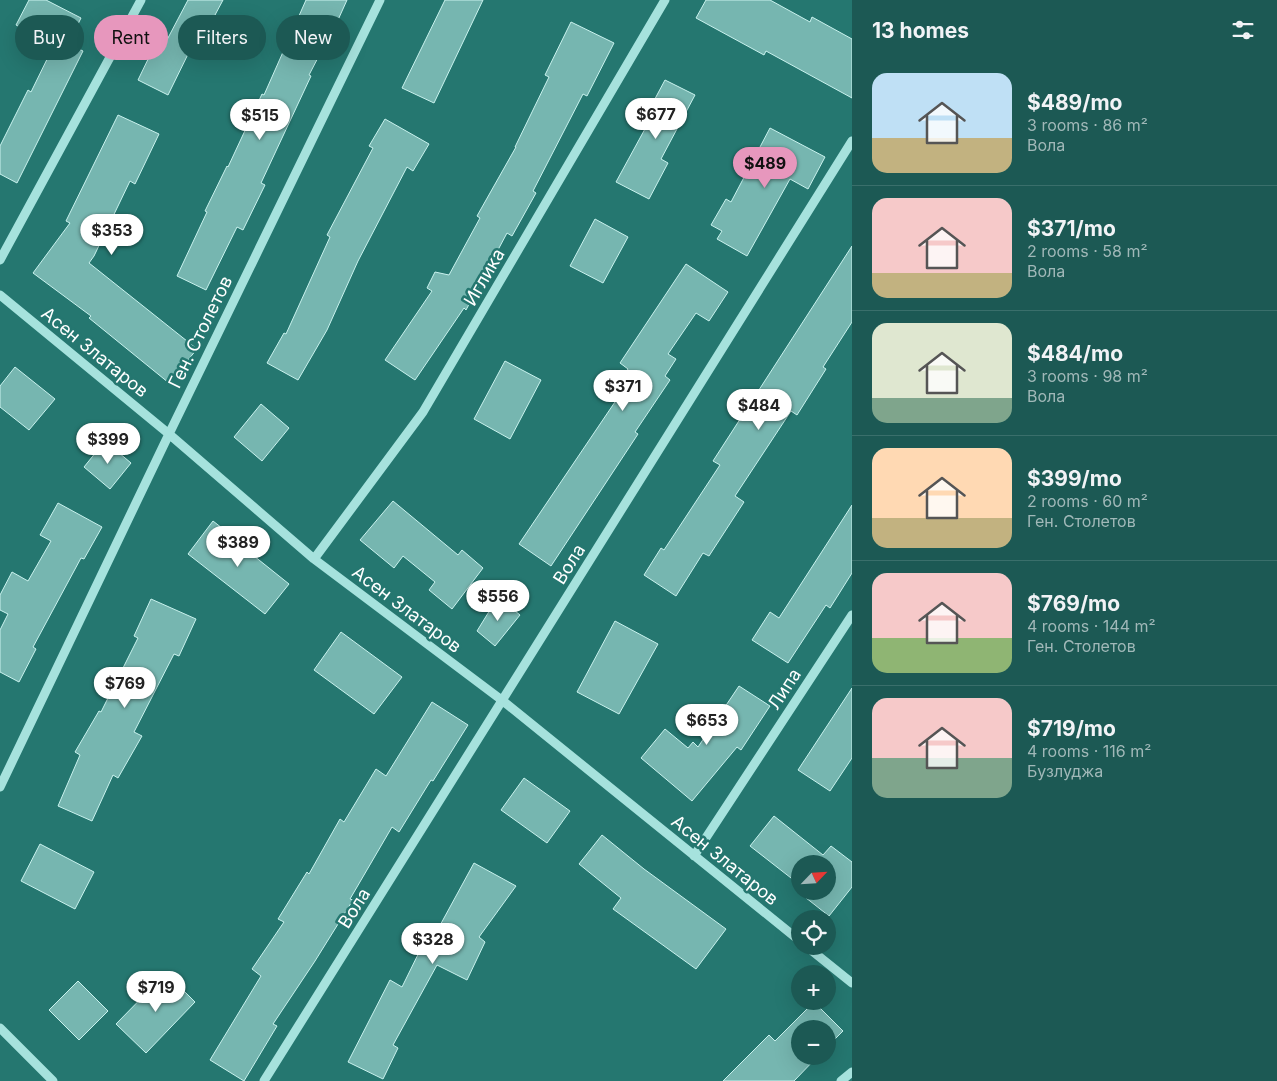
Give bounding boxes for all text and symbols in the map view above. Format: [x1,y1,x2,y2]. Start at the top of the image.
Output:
chip: Buy [15,15,84,60]
chip: Rent [94,15,168,60]
chip: Filters [178,15,266,60]
chip: New [276,15,350,60]
icon: filters [1229,16,1257,44]
text: 13 homes [872,18,969,43]
text: $489/mo [1027,90,1122,115]
icon: home [912,93,972,153]
pin: $515 [230,98,290,141]
pin: $677 [626,98,686,140]
text: $677 [636,104,676,124]
text: $515 [241,105,279,125]
text: 3 rooms · 86 m² [1027,115,1148,135]
text: Вола [1027,135,1065,155]
pin: $489 [735,146,795,189]
text: $489 [744,153,786,173]
pin: $353 [82,214,142,256]
text: $371/mo [1027,216,1116,241]
icon: home [912,218,972,278]
text: $353 [91,220,133,240]
text: 2 rooms · 58 m² [1027,241,1147,261]
street label: Иглика [459,245,509,309]
text: Вола [1027,261,1065,281]
street label: Ген. Столетов [164,272,236,392]
street label: Асен Златаров [38,303,152,401]
text: $484/mo [1027,341,1123,366]
icon: home [912,343,972,403]
text: 3 rooms · 98 m² [1027,366,1148,386]
pin: $371 [593,370,653,412]
text: $371 [604,376,642,396]
text: Вола [1027,386,1065,406]
pin: $484 [729,388,789,431]
text: $484 [738,395,780,415]
pin: $399 [78,422,138,465]
text: $399 [87,429,129,449]
text: $399/mo [1027,466,1122,491]
icon: home [912,468,972,528]
text: 2 rooms · 60 m² [1027,491,1148,511]
text: Ген. Столетов [1027,511,1136,531]
pin: $389 [208,526,268,568]
text: $389 [217,532,259,552]
street label: Вола [549,540,589,588]
street label: Асен Златаров [348,561,466,657]
pin: $556 [468,580,528,622]
text: $556 [477,586,519,606]
text: $769/mo [1027,591,1120,616]
icon: home [912,593,972,653]
text: 4 rooms · 144 m² [1027,616,1156,636]
text: Ген. Столетов [1027,636,1136,656]
street label: Липа [763,664,805,714]
pin: $769 [95,666,155,709]
text: $769 [105,673,145,693]
pin: $653 [677,704,737,746]
text: $653 [686,710,728,730]
text: $719/mo [1027,716,1116,741]
icon: home [912,718,972,778]
text: 4 rooms · 116 m² [1027,741,1151,761]
text: Бузлуджа [1027,761,1103,781]
street label: Асен Златаров [668,811,782,909]
north arrow [791,855,836,900]
map controls [791,855,836,1065]
street label: Вола [334,884,374,932]
button: locate [791,910,836,955]
pin: $328 [403,922,463,965]
text: $328 [412,929,454,949]
button: + [791,965,836,1010]
pin: $719 [126,970,186,1013]
text: $719 [137,977,175,997]
button: − [791,1020,836,1065]

